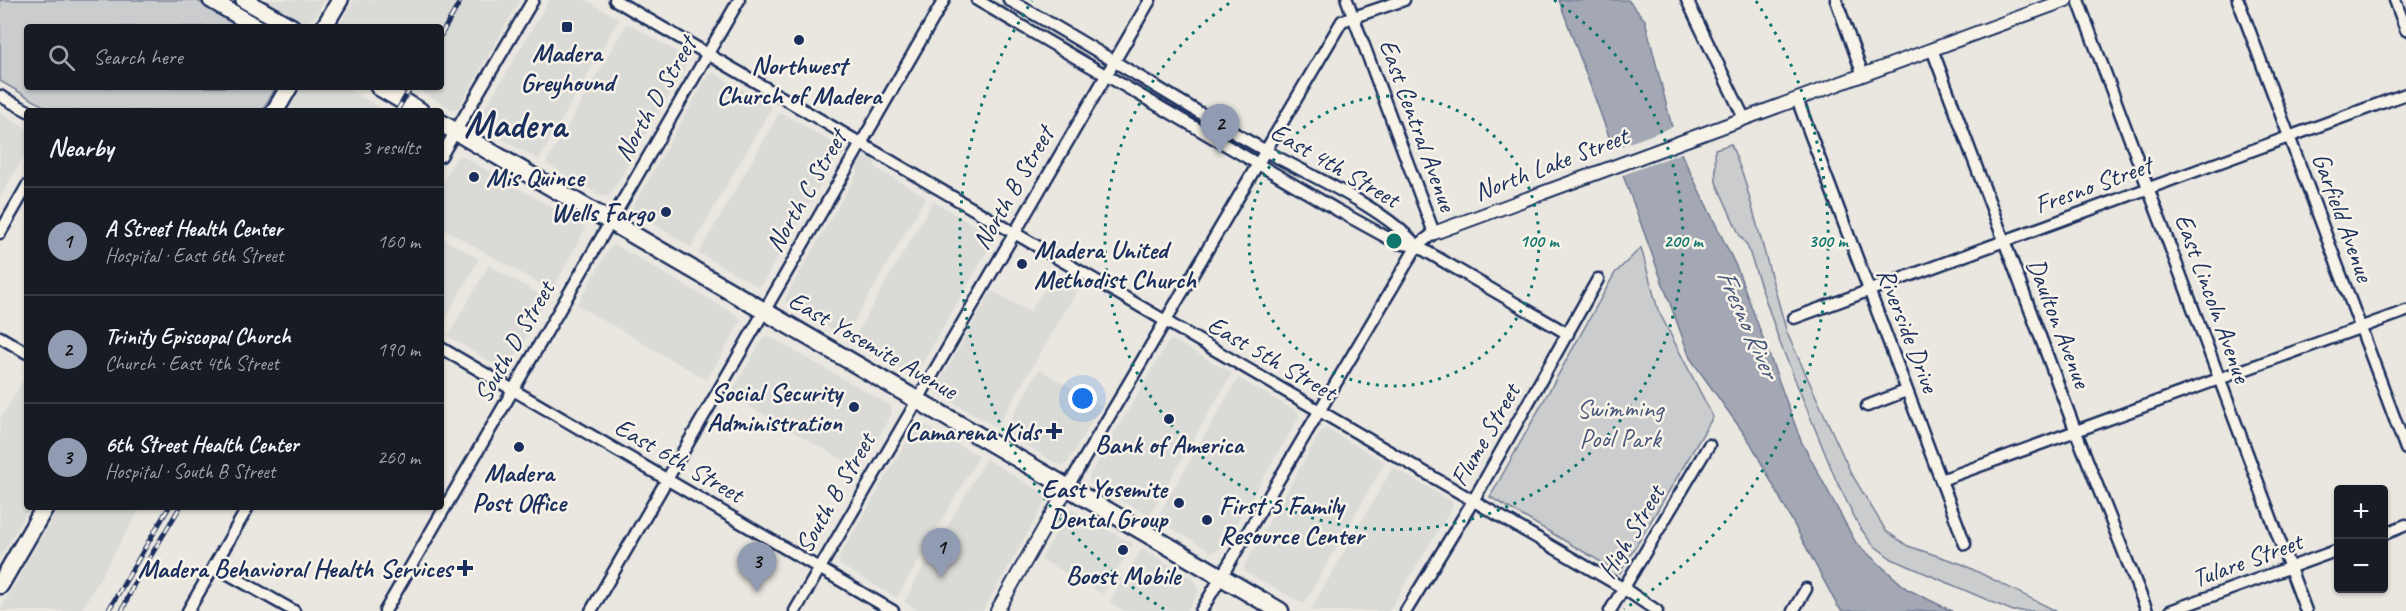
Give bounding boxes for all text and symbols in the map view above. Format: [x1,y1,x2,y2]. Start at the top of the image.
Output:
marker: Madera Greyhound [560,20,574,34]
search box [24,24,444,90]
street label: North D Street [606,28,705,167]
marker: Northwest Church of Madera [792,33,806,47]
street label: East Central Avenue [1372,35,1465,217]
place label: Madera Greyhound [520,36,618,99]
icon: search [45,41,78,74]
text: Search here [93,43,183,71]
place label: Northwest Church of Madera [717,49,884,112]
district label: Madera [464,101,569,148]
pin: 2 [1200,104,1240,154]
street label: East 4th Street [1265,115,1407,216]
street label: North B Street [965,118,1063,255]
street label: North Lake Street [1469,119,1635,208]
street label: North C Street [758,121,856,258]
text: Nearby [48,131,113,164]
text: 3 results [361,135,420,160]
street label: Fresno Street [2030,147,2159,221]
street label: Garfield Avenue [2305,148,2382,287]
place label: Mis Quince [486,161,586,194]
marker: Mis Quince [467,170,481,184]
place label: Wells Fargo [551,196,656,229]
marker: Wells Fargo [659,205,673,219]
street label: East Lincoln Avenue [2167,209,2259,388]
text: A Street Health Center [105,215,282,243]
text: 1 [63,229,72,254]
text: 160 m [377,229,420,254]
text: 100 m [1520,230,1560,252]
text: 200 m [1664,230,1704,252]
text: 300 m [1809,230,1849,252]
centre of rings [1384,231,1404,251]
place label: Madera United Methodist Church [1034,233,1197,296]
text: Hospital · East 6th Street [105,243,283,268]
street label: Daulton Avenue [2019,254,2099,394]
marker: Madera United Methodist Church [1015,257,1029,271]
street label: Riverside Drive [1869,263,1947,398]
water label: Fresno River [1709,264,1789,386]
street label: South D Street [466,273,563,409]
street label: East Yosemite Avenue [783,283,965,407]
street label: East 5th Street [1202,308,1344,409]
text: Trinity Episcopal Church [105,323,291,351]
text: 2 [63,337,72,362]
text: 190 m [377,337,420,362]
text: Church · East 4th Street [105,351,279,376]
place label: Social Security Administration [707,376,845,439]
street label: Flume Street [1442,376,1529,492]
your location [1068,384,1097,413]
park label: Swimming Pool Park [1577,392,1665,455]
marker: Social Security Administration [847,400,861,414]
street label: East 6th Street [609,410,751,511]
marker: Bank of America [1162,412,1176,426]
place label: Camarena Kids [905,415,1043,448]
marker: Camarena Kids [1045,422,1063,440]
street label: South B Street [787,425,884,559]
place label: Bank of America [1095,428,1246,461]
text: 6th Street Health Center [105,431,299,459]
marker: Madera Post Office [512,440,526,454]
text: 3 [63,445,72,470]
text: 260 m [377,445,420,470]
place label: Madera Post Office [472,456,568,519]
text: Hospital · South B Street [105,459,275,484]
place label: East Yosemite Dental Group [1042,472,1169,535]
street label: High Street [1590,477,1673,585]
map controls [2334,485,2388,593]
button: + [2334,485,2388,539]
place label: First 5 Family Resource Center [1219,489,1366,552]
marker: East Yosemite Dental Group [1172,496,1186,510]
marker: First 5 Family Resource Center [1200,513,1214,527]
street label: Tulare Street [2188,524,2309,595]
pin: 1 [922,528,960,578]
button: − [2334,539,2388,593]
pin: 3 [738,542,777,592]
marker: Boost Mobile [1116,543,1130,557]
place label: Madera Behavioral Health Services [138,552,455,585]
marker: Madera Behavioral Health Services [456,559,474,577]
place label: Boost Mobile [1066,559,1183,592]

